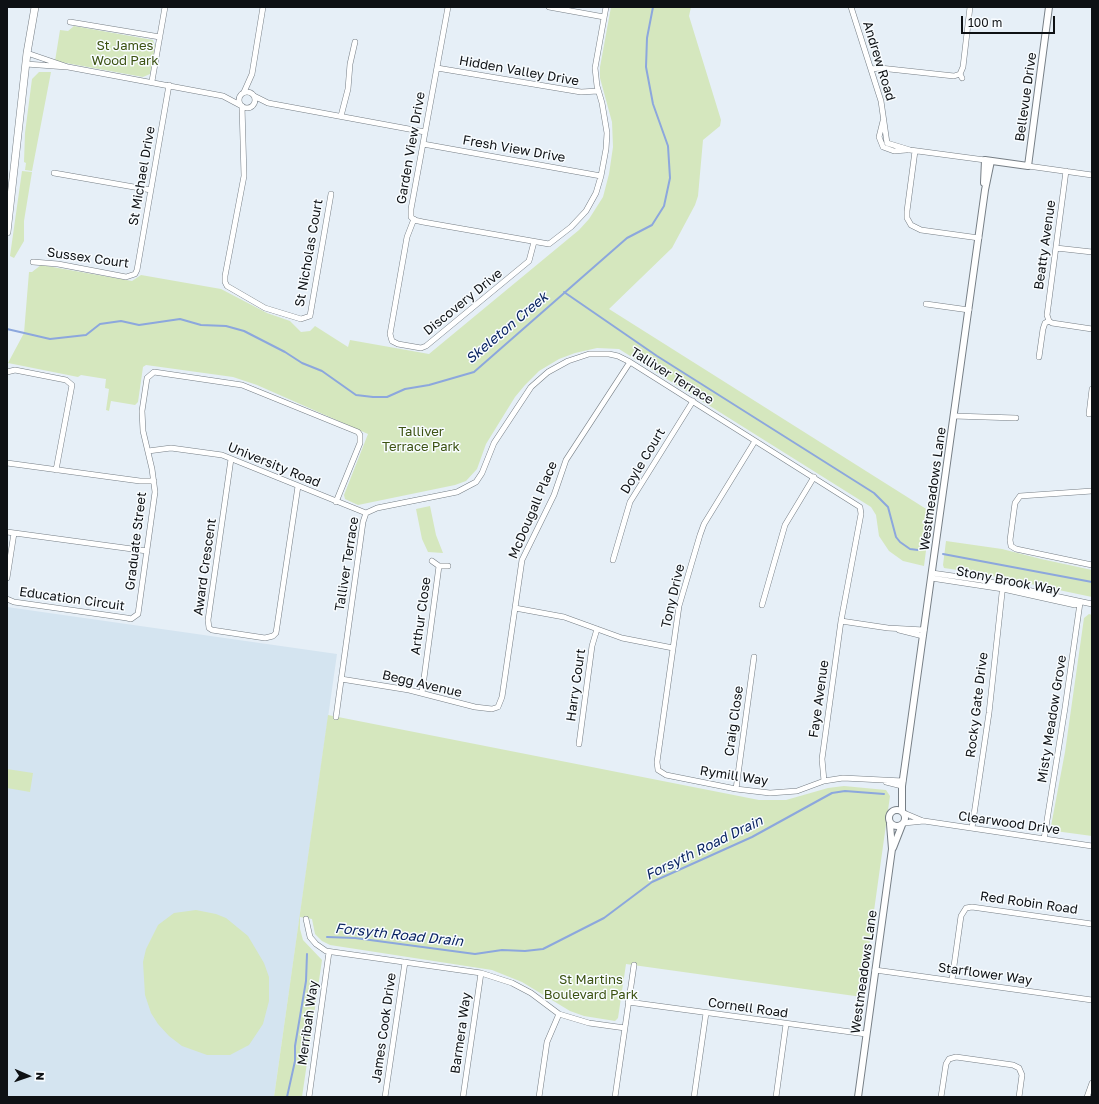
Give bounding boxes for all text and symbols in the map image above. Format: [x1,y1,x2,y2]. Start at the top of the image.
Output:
scale bar [963,8,1057,34]
text: 100 m [968,15,1002,30]
street label: Andrew Road [859,19,899,103]
park label: St James Wood Park [92,38,158,69]
street label: Bellevue Drive [1012,51,1040,143]
street label: Hidden Valley Drive [458,53,580,89]
street label: Garden View Drive [393,91,429,205]
street label: St Michael Drive [126,125,158,227]
street label: Fresh View Drive [461,132,567,166]
street label: St Nicholas Court [292,198,326,308]
street label: Beatty Avenue [1031,199,1059,291]
street label: Sussex Court [46,245,130,271]
street label: Discovery Drive [420,265,506,339]
water label: Skeleton Creek [462,289,552,367]
street label: Talliver Terrace [627,344,717,408]
park label: Talliver Terrace Park [382,424,460,455]
street label: Doyle Court [617,425,669,497]
street label: Westmeadows Lane [917,426,949,552]
street label: University Road [225,439,323,491]
street label: McDougall Place [505,459,561,561]
street label: Graduate Street [122,491,150,591]
street label: Talliver Terrace [332,516,362,612]
street label: Award Crescent [190,518,220,616]
street label: Tony Drive [658,562,688,630]
street label: Stony Brook Way [955,563,1061,599]
street label: Arthur Close [408,576,434,656]
street label: Education Circuit [18,584,126,614]
street label: Harry Court [563,648,589,722]
street label: Rocky Gate Drive [963,651,991,759]
street label: Misty Meadow Grove [1034,654,1070,784]
street label: Faye Avenue [806,659,832,739]
street label: Begg Avenue [381,667,463,701]
street label: Craig Close [721,685,747,757]
street label: Rymill Way [699,763,769,789]
street label: Clearwood Drive [957,808,1061,838]
water label: Forsyth Road Drain [643,812,765,884]
street label: Red Robin Road [979,888,1079,918]
street label: Westmeadows Lane [848,909,880,1035]
water label: Forsyth Road Drain [334,920,464,950]
street label: Starflower Way [937,960,1033,988]
street label: James Cook Drive [369,972,399,1084]
park label: St Martins Boulevard Park [544,972,638,1003]
street label: Merribah Way [294,980,322,1066]
street label: Barmera Way [448,991,474,1075]
street label: Cornell Road [707,995,789,1021]
north arrow [8,1056,48,1096]
text: N [34,1072,47,1081]

